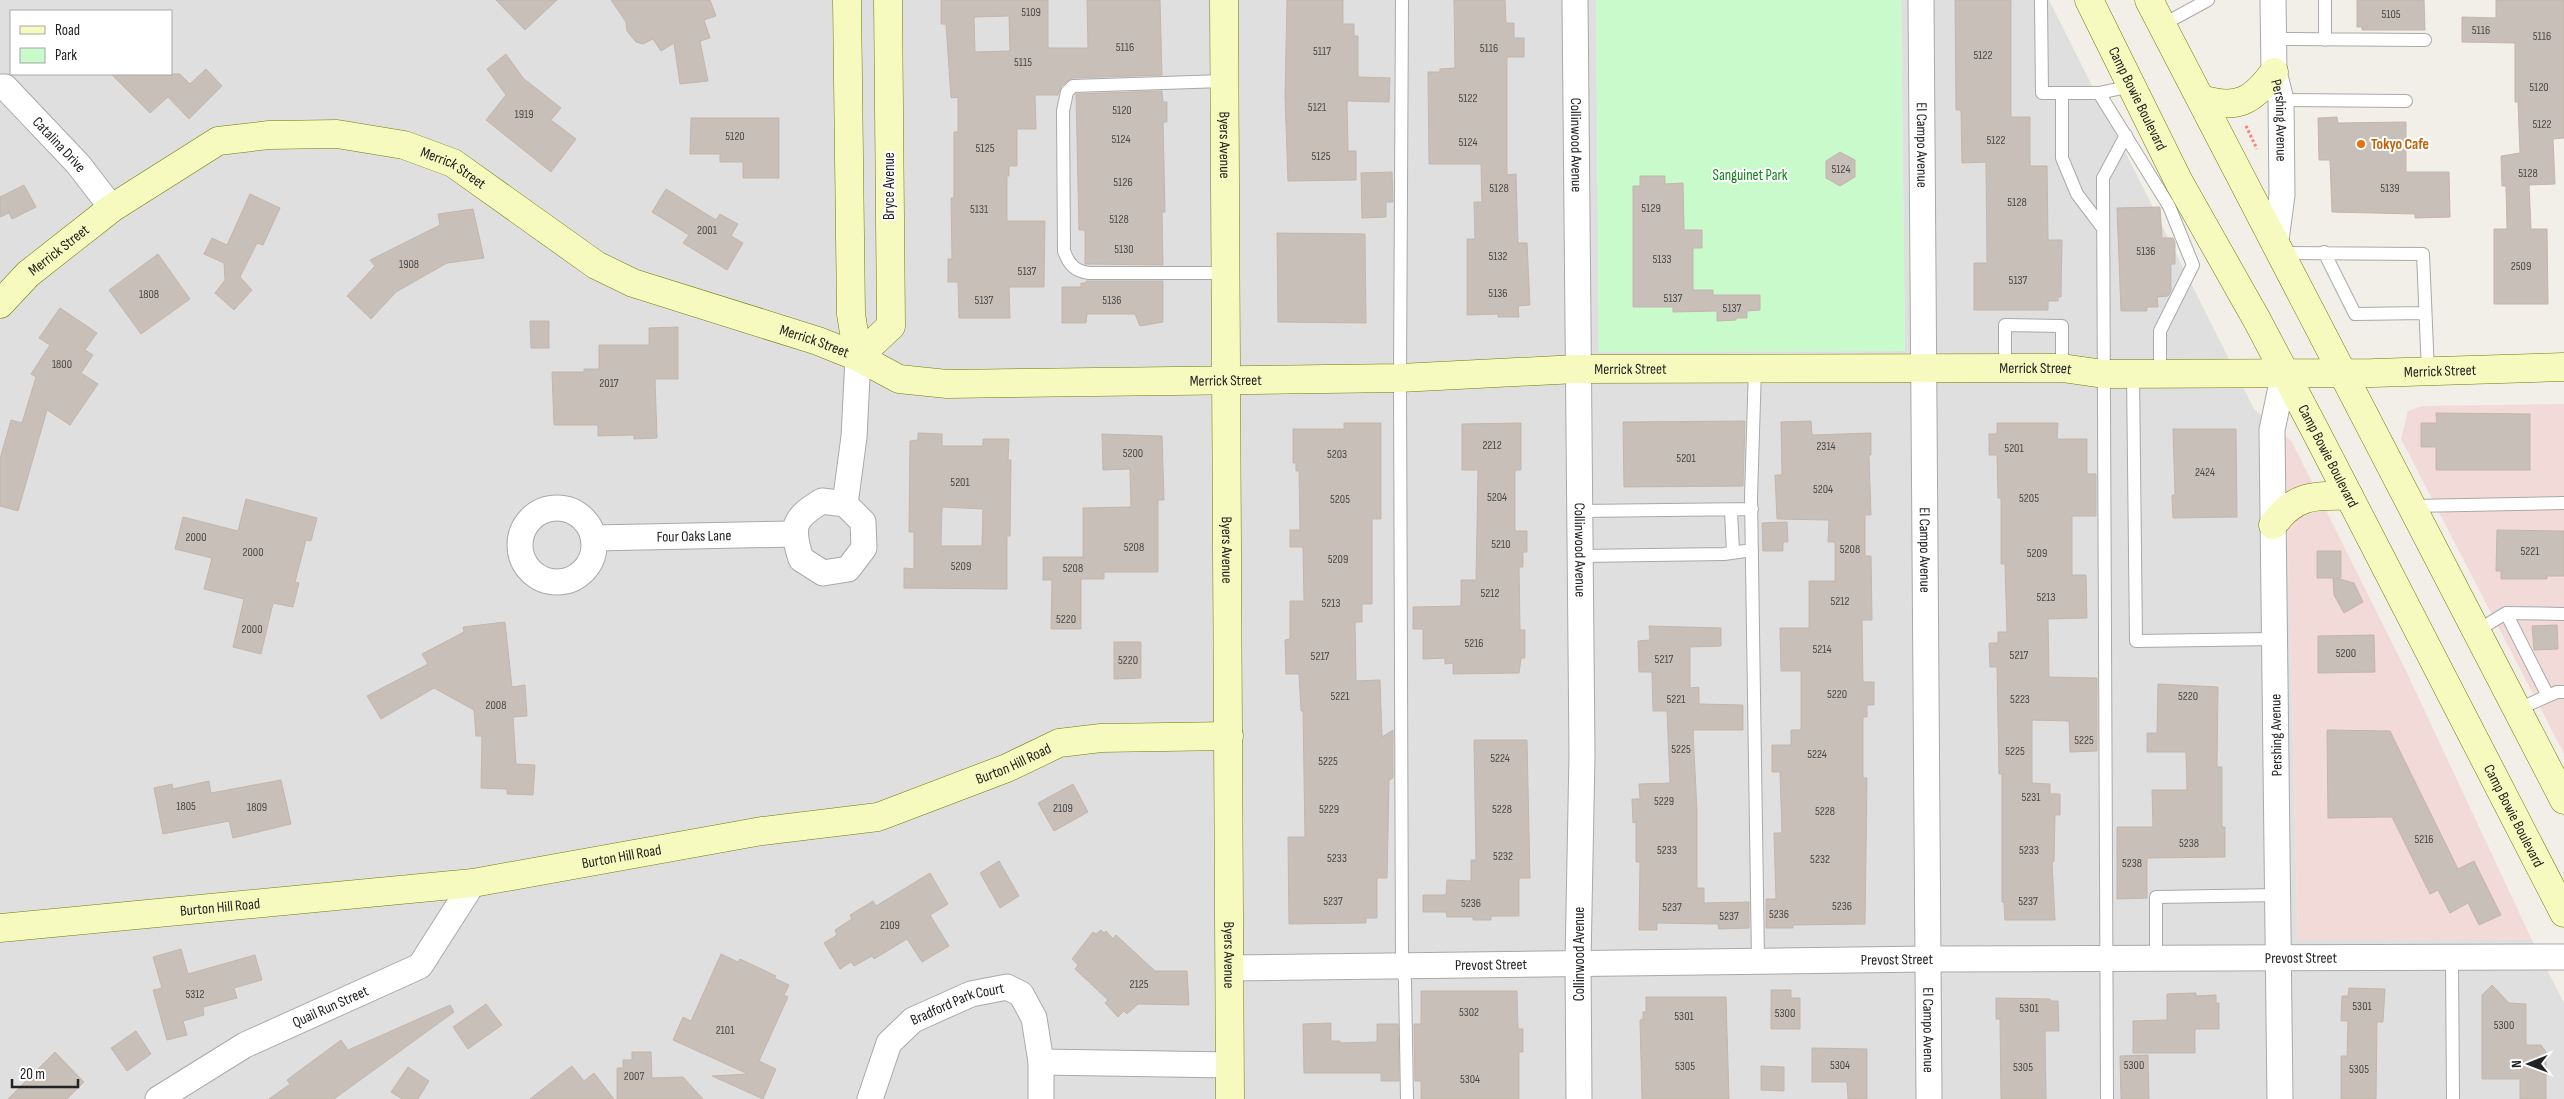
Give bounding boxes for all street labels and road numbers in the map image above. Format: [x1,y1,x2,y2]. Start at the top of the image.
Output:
street label: Camp Bowie Boulevard [2104,44,2171,154]
street label: Pershing Avenue [2266,77,2291,162]
street label: Collinwood Avenue [1566,98,1586,192]
street label: El Campo Avenue [1912,102,1931,188]
street label: Byers Avenue [1215,112,1234,178]
street label: Catalina Drive [28,113,90,176]
street label: Merrick Street [418,143,490,194]
street label: Bryce Avenue [880,152,899,220]
street label: Merrick Street [25,220,94,280]
street label: Merrick Street [777,321,852,363]
street label: Merrick Street [1999,359,2073,379]
street label: Merrick Street [1594,360,1667,379]
street label: Merrick Street [2404,361,2477,382]
street label: Merrick Street [1189,371,1262,391]
street label: Camp Bowie Boulevard [2293,401,2362,511]
street label: Collinwood Avenue [1570,503,1590,597]
street label: El Campo Avenue [1915,507,1934,593]
street label: Byers Avenue [1217,517,1236,583]
street label: Four Oaks Lane [656,526,732,547]
street label: Pershing Avenue [2266,694,2287,776]
street label: Burton Hill Road [973,739,1054,789]
street label: Camp Bowie Boulevard [2479,761,2548,871]
street label: Burton Hill Road [580,840,663,873]
street label: Burton Hill Road [179,894,261,921]
street label: Collinwood Avenue [1570,907,1589,1001]
street label: Byers Avenue [1219,922,1238,988]
street label: Prevost Street [2265,949,2338,968]
street label: Prevost Street [1861,950,1934,970]
street label: Prevost Street [1455,955,1528,975]
street label: Bradford Park Court [908,979,1006,1030]
street label: Quail Run Street [290,981,372,1032]
street label: El Campo Avenue [1918,987,1938,1073]

